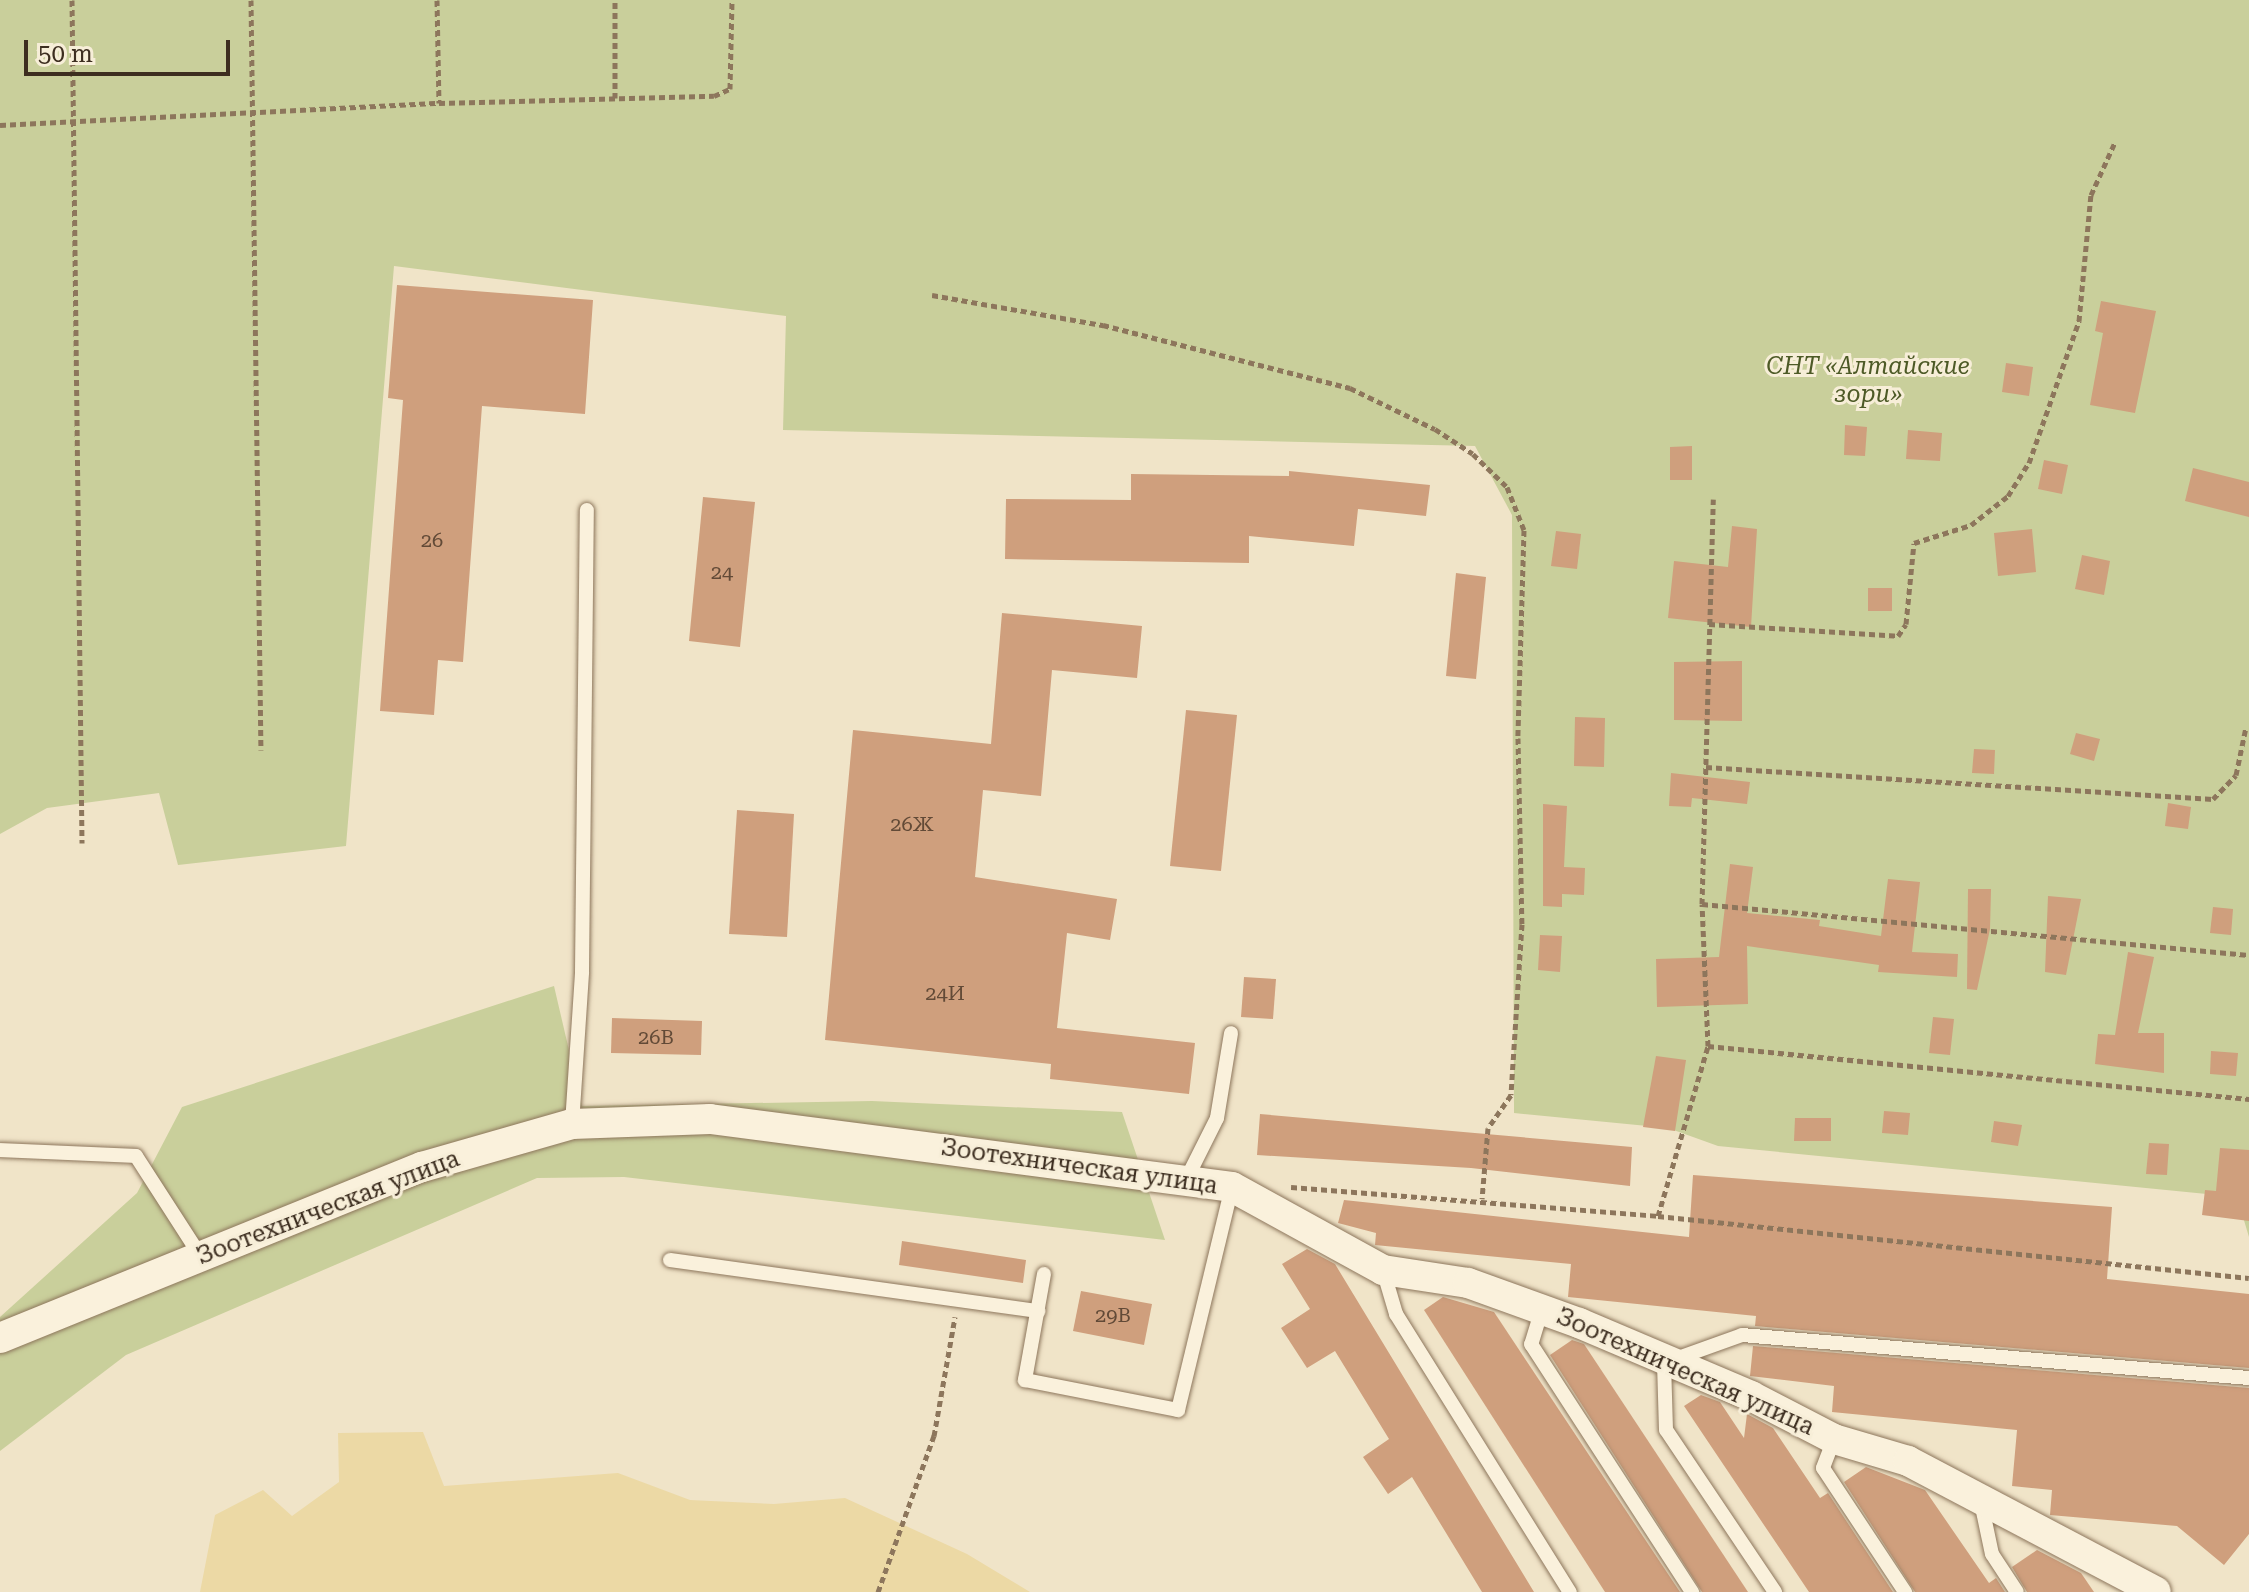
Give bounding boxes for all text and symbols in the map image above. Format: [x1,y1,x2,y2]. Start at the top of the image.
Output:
scale bar [28,24,234,74]
text: 50 m [38,40,93,68]
park label: СНТ «Алтайские зори» [1766,353,1970,409]
house number: 26 [421,528,443,552]
house number: 24 [711,560,733,584]
house number: 26Ж [890,812,934,836]
house number: 24И [925,981,965,1005]
house number: 26В [638,1025,674,1049]
street label: Зоотехническая улица [939,1133,1219,1201]
street label: Зоотехническая улица [193,1145,463,1271]
street label: Зоотехническая улица [1552,1302,1818,1442]
house number: 29В [1095,1303,1131,1327]

